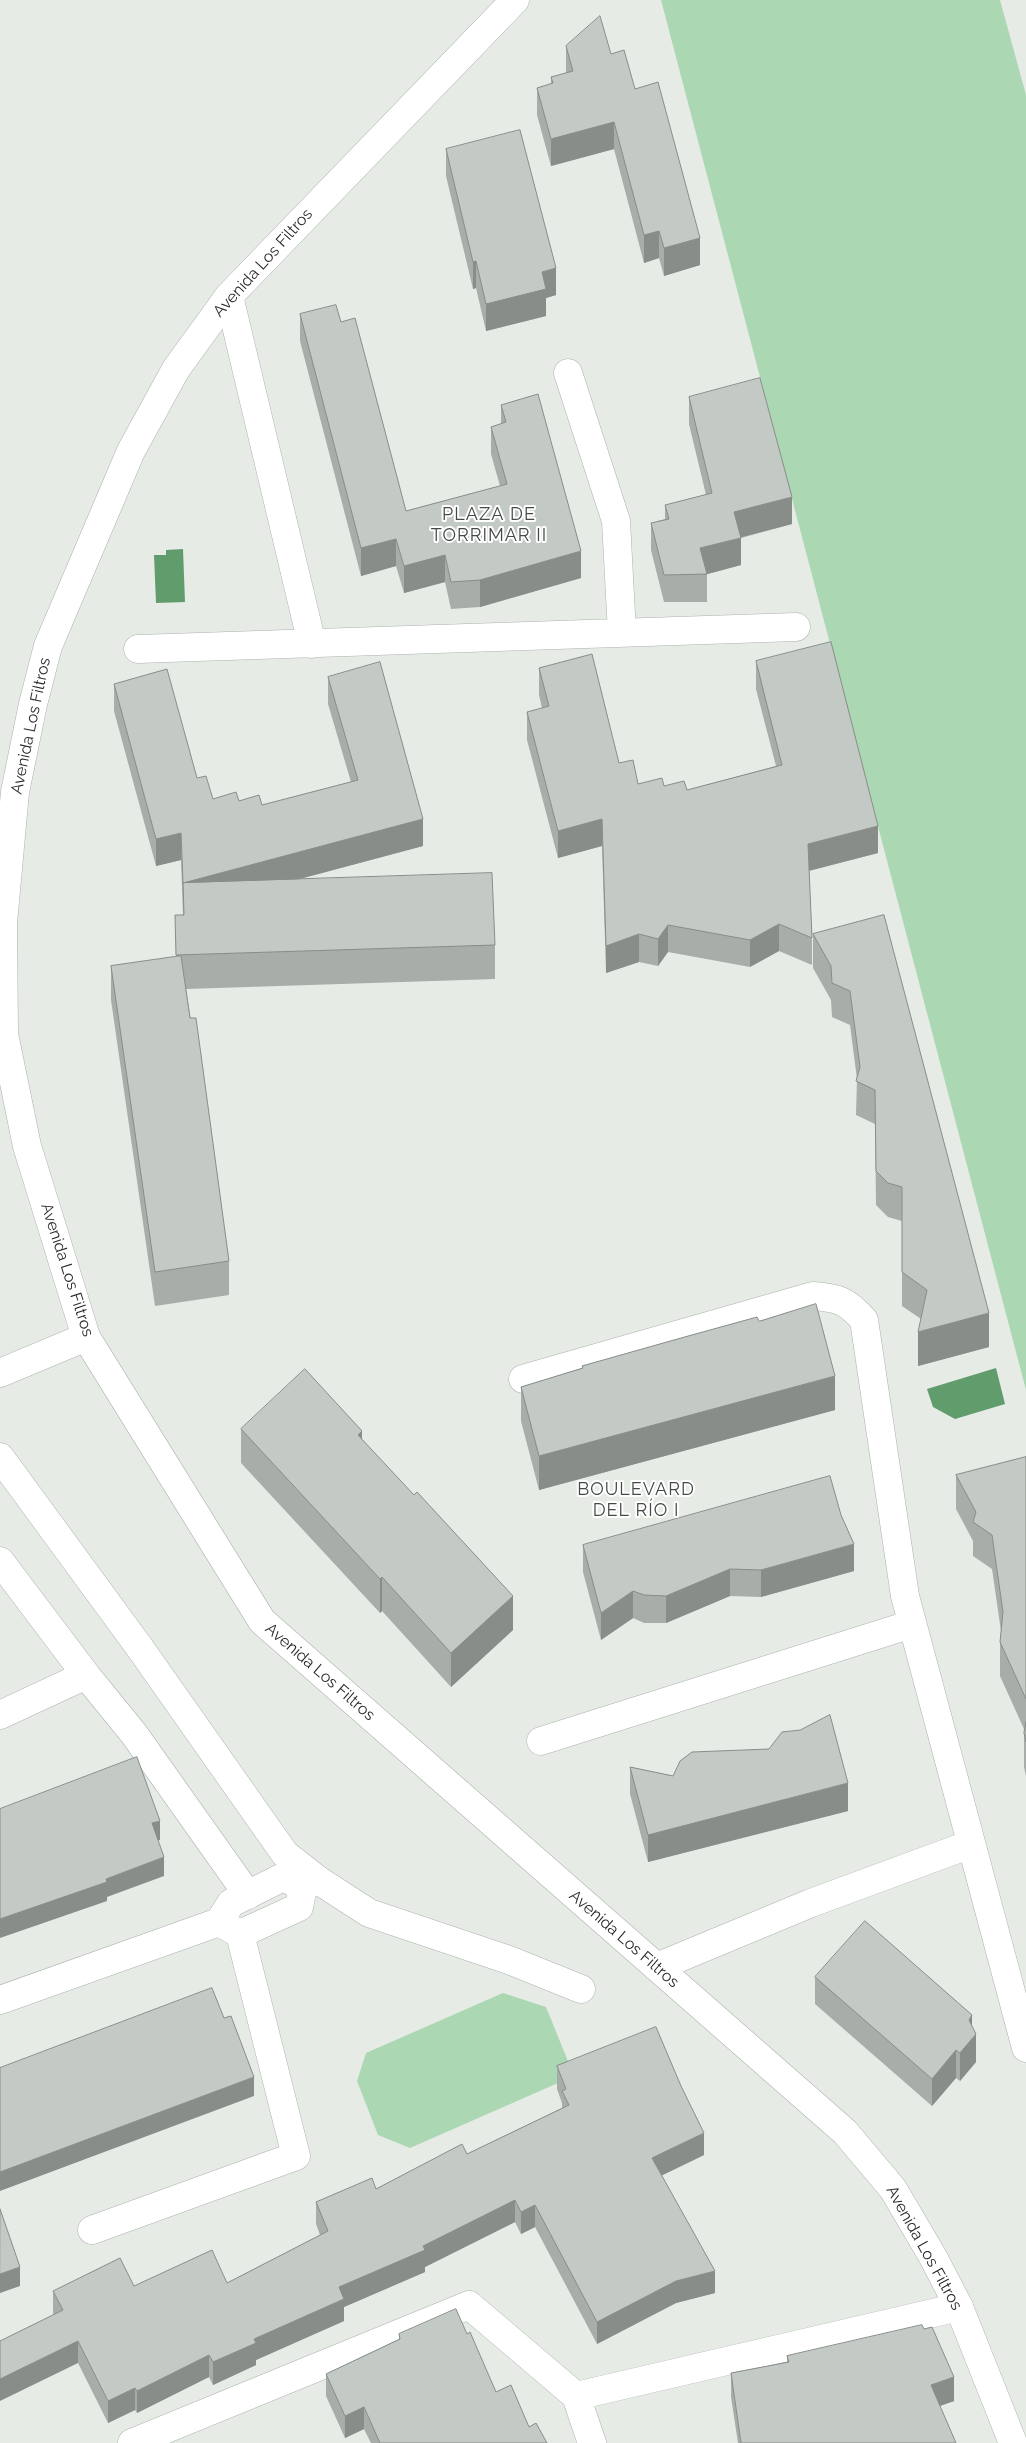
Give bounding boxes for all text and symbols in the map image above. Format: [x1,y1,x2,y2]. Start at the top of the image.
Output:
street label: Avenida Los Filtros [209,205,317,321]
district label: PLAZA DE TORRIMAR II [429,504,549,546]
street label: Avenida Los Filtros [7,656,55,796]
street label: Avenida Los Filtros [36,1201,98,1339]
district label: BOULEVARD DEL RÍO I [576,1479,696,1522]
street label: Avenida Los Filtros [261,1619,379,1725]
street label: Avenida Los Filtros [565,1886,683,1992]
street label: Avenida Los Filtros [882,2182,966,2314]

